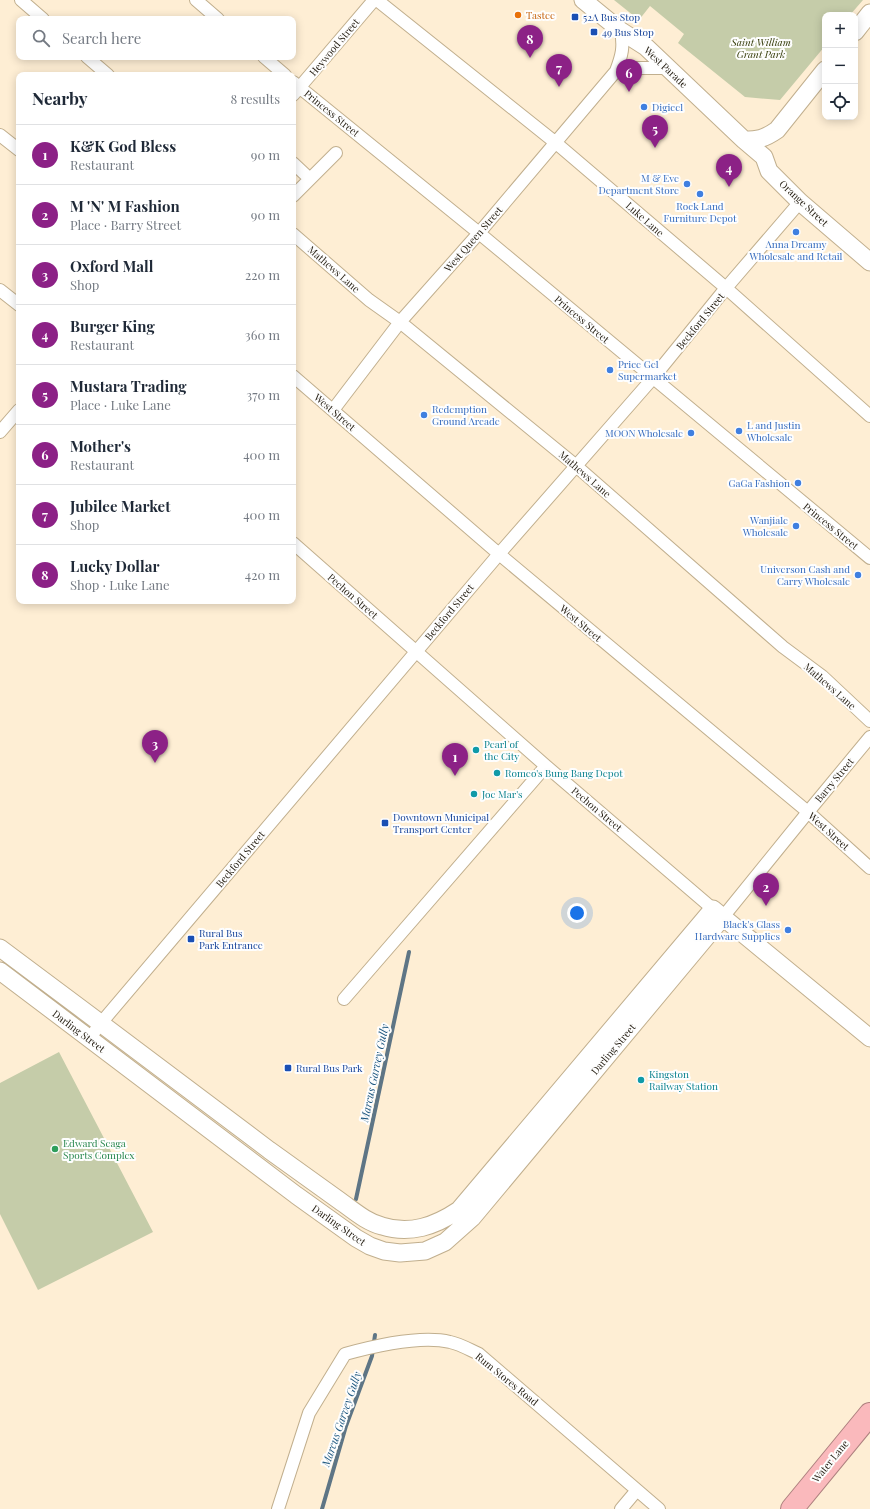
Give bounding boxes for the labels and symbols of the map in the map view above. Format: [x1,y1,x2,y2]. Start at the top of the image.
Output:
place label: Tastee [526,8,555,22]
marker: Tastee [513,10,523,20]
place label: 52A Bus Stop [583,10,640,24]
marker: 52A Bus Stop [570,12,580,22]
street label: Heywood Street [306,15,363,79]
pin: 8 [517,25,543,58]
place label: 49 Bus Stop [602,25,654,39]
marker: 49 Bus Stop [589,27,599,37]
park label: Saint William Grant Park [730,35,791,61]
street label: West Parade [640,43,691,91]
pin: 7 [546,54,572,87]
pin: 6 [616,59,642,92]
street label: Princess Street [301,86,363,140]
place label: Digicel [652,100,683,114]
marker: Digicel [639,102,649,112]
pin: 5 [642,115,668,148]
pin: 4 [716,154,742,187]
place label: M & Eve Department Store [598,171,679,197]
street label: Orange Street [776,177,832,230]
marker: M & Eve Department Store [682,179,692,189]
marker: Rock Land Furniture Depot [695,189,705,199]
street label: Luke Lane [623,199,667,239]
place label: Rock Land Furniture Depot [663,199,737,225]
street label: West Queen Street [440,203,506,275]
marker: Anna Dreamy Wholesale and Retail [791,227,801,237]
place label: Anna Dreamy Wholesale and Retail [749,237,843,263]
street label: Mathews Lane [305,243,363,295]
street label: Beckford Street [673,289,728,352]
street label: Princess Street [552,292,613,346]
place label: Price Gel Supermarket [618,357,677,383]
marker: Price Gel Supermarket [605,365,615,375]
street label: West Street [311,389,359,434]
place label: Redemption Ground Arcade [432,402,500,428]
marker: Redemption Ground Arcade [419,410,429,420]
place label: L and Justin Wholesale [746,418,800,444]
place label: MOON Wholesale [605,426,683,440]
marker: L and Justin Wholesale [734,426,744,436]
marker: MOON Wholesale [686,428,696,438]
street label: Mathews Lane [556,448,614,500]
place label: GaGa Fashion [728,476,790,490]
marker: GaGa Fashion [793,478,803,488]
street label: Princess Street [800,499,862,553]
place label: Wanjiale Wholesale [742,513,788,539]
marker: Wanjiale Wholesale [791,521,801,531]
place label: Universon Cash and Carry Wholesale [760,562,850,588]
street label: Pechon Street [325,570,381,622]
marker: Universon Cash and Carry Wholesale [853,570,863,580]
street label: Beckford Street [421,580,477,643]
street label: West Street [556,601,605,645]
street label: Mathews Lane [801,660,859,712]
pin: 3 [142,730,168,763]
place label: Pearl of the City [484,737,519,763]
pin: 1 [442,743,468,776]
marker: Pearl of the City [471,745,481,755]
street label: Barry Street [811,754,857,805]
place label: Romeo's Bung Bang Depot [505,766,623,780]
marker: Romeo's Bung Bang Depot [492,768,502,778]
street label: Pechon Street [569,784,626,835]
place label: Joe Mar's [481,787,523,801]
marker: Joe Mar's [469,789,479,799]
street label: West Street [805,808,853,853]
place label: Downtown Municipal Transport Center [393,810,489,836]
marker: Downtown Municipal Transport Center [380,818,390,828]
street label: Beckford Street [212,827,268,890]
pin: 2 [753,873,779,906]
your location [567,903,587,923]
place label: Black's Glass Hardware Supplies [695,917,780,943]
marker: Black's Glass Hardware Supplies [783,925,793,935]
place label: Rural Bus Park Entrance [199,926,263,952]
marker: Rural Bus Park Entrance [186,934,196,944]
street label: Darling Street [50,1007,109,1056]
street label: Darling Street [587,1020,639,1078]
water label: Marcus Garvey Gully [356,1022,392,1124]
place label: Rural Bus Park [296,1061,363,1075]
marker: Rural Bus Park [283,1063,293,1073]
place label: Kingston Railway Station [649,1067,718,1093]
marker: Kingston Railway Station [636,1075,646,1085]
place label: Edward Seaga Sports Complex [63,1136,135,1162]
marker: Edward Seaga Sports Complex [50,1144,60,1154]
street label: Darling Street [309,1201,369,1249]
street label: Rum Stores Road [473,1349,542,1409]
water label: Marcus Garvey Gully [317,1369,365,1470]
street label: Water Lane [808,1437,851,1486]

